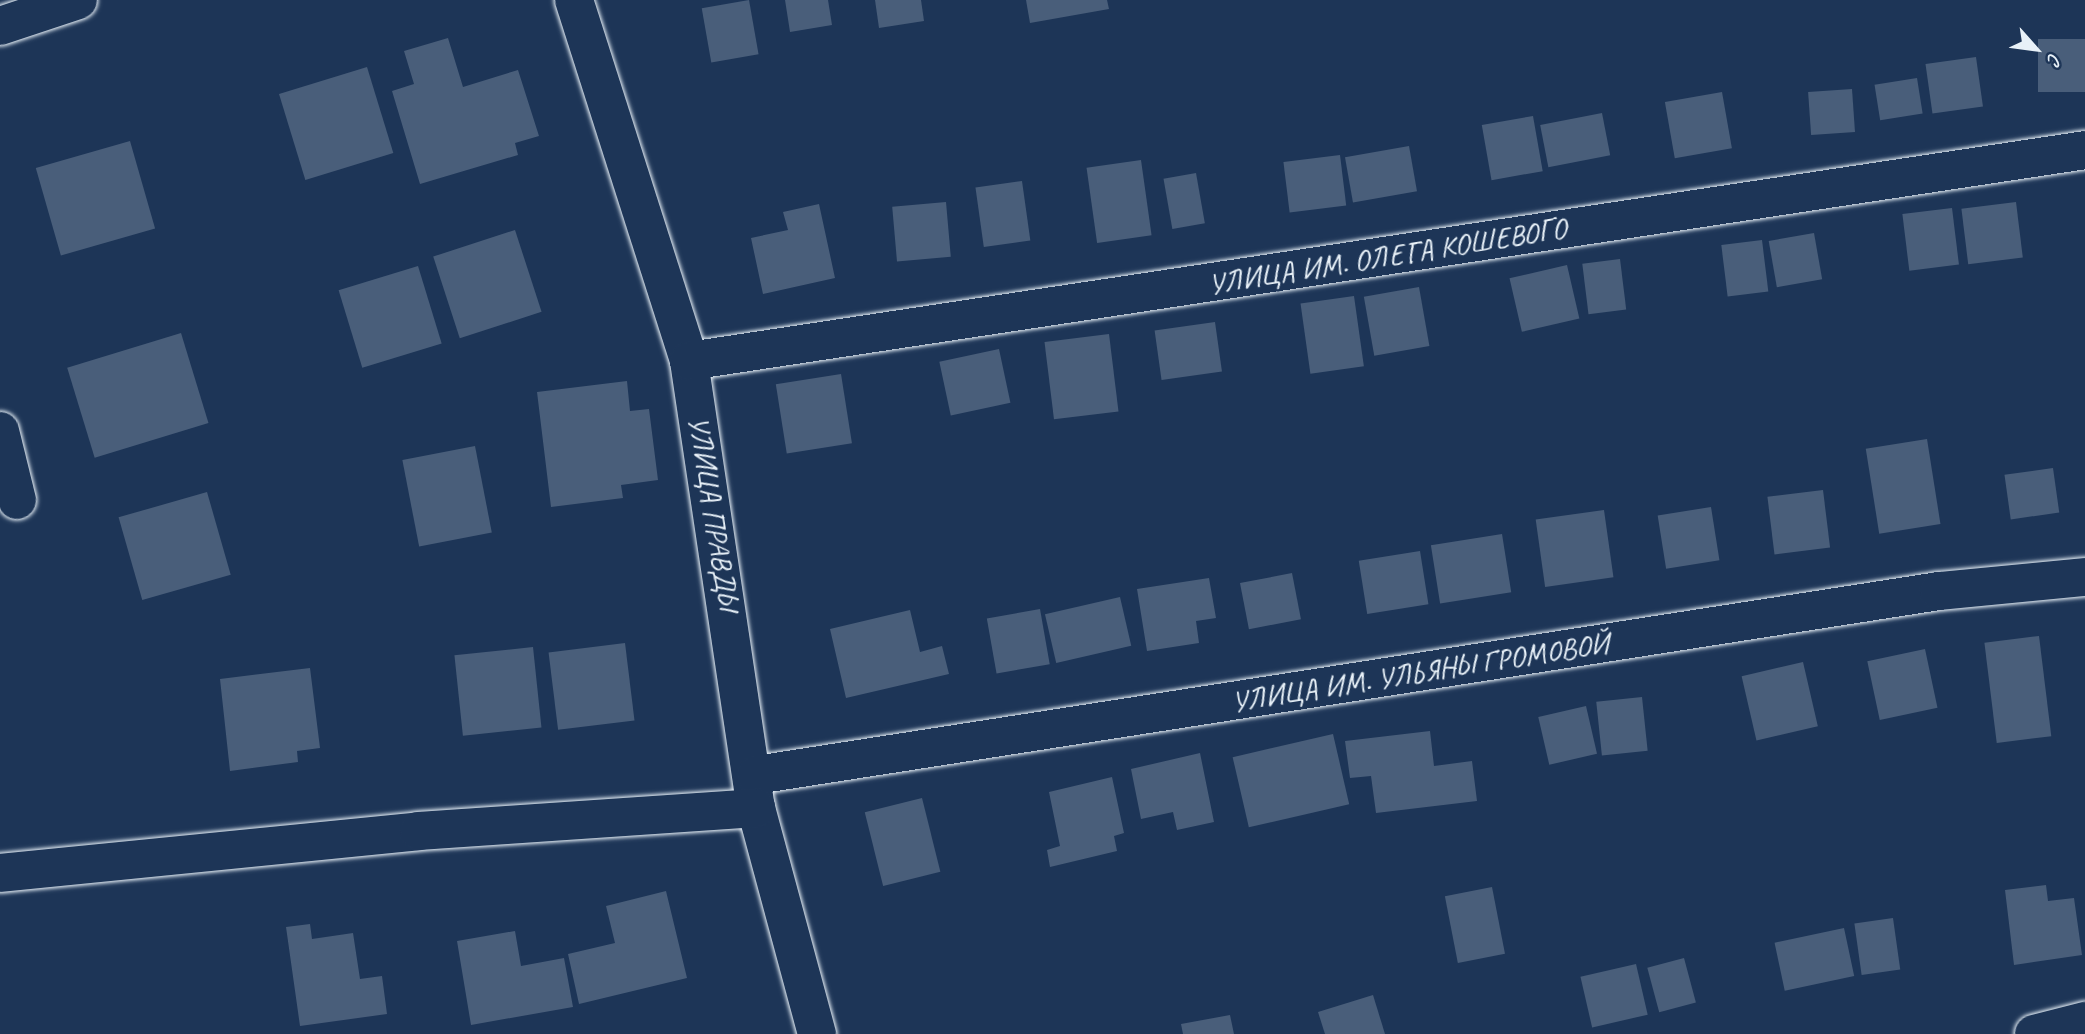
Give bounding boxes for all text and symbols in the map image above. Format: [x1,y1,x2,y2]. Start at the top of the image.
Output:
north arrow [2001,14,2071,84]
text: С [2042,49,2067,69]
street label: УЛИЦА ИМ. ОЛЕГА КОШЕВОГО [1205,210,1569,302]
street label: УЛИЦА ПРАВДЫ [681,412,747,614]
street label: УЛИЦА ИМ. УЛЬЯНЫ ГРОМОВОЙ [1229,624,1611,720]

